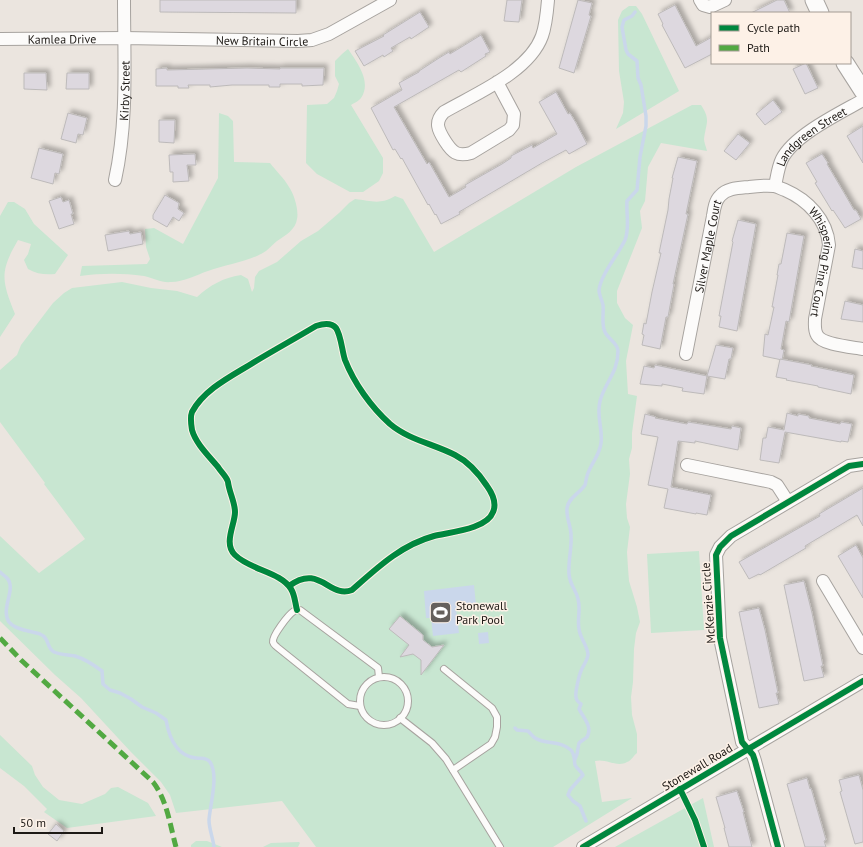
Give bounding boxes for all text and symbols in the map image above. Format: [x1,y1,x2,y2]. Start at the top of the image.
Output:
legend [711,12,851,64]
text: Cycle path [747,20,800,35]
street label: Kamlea Drive [28,31,96,46]
street label: New Britain Circle [216,32,309,49]
text: Path [747,40,770,55]
street label: Kirby Street [116,61,132,121]
street label: Landgreen Street [772,103,849,168]
street label: Silver Maple Court [691,197,724,294]
street label: Whispering Pine Court [806,203,837,319]
street label: McKenzie Circle [698,562,718,644]
place label: Stonewall Park Pool [456,598,508,627]
sports icon: Stonewall Park Pool [427,599,453,625]
street label: Stonewall Road [659,740,735,794]
scale bar [14,809,102,835]
text: 50 m [20,815,46,830]

